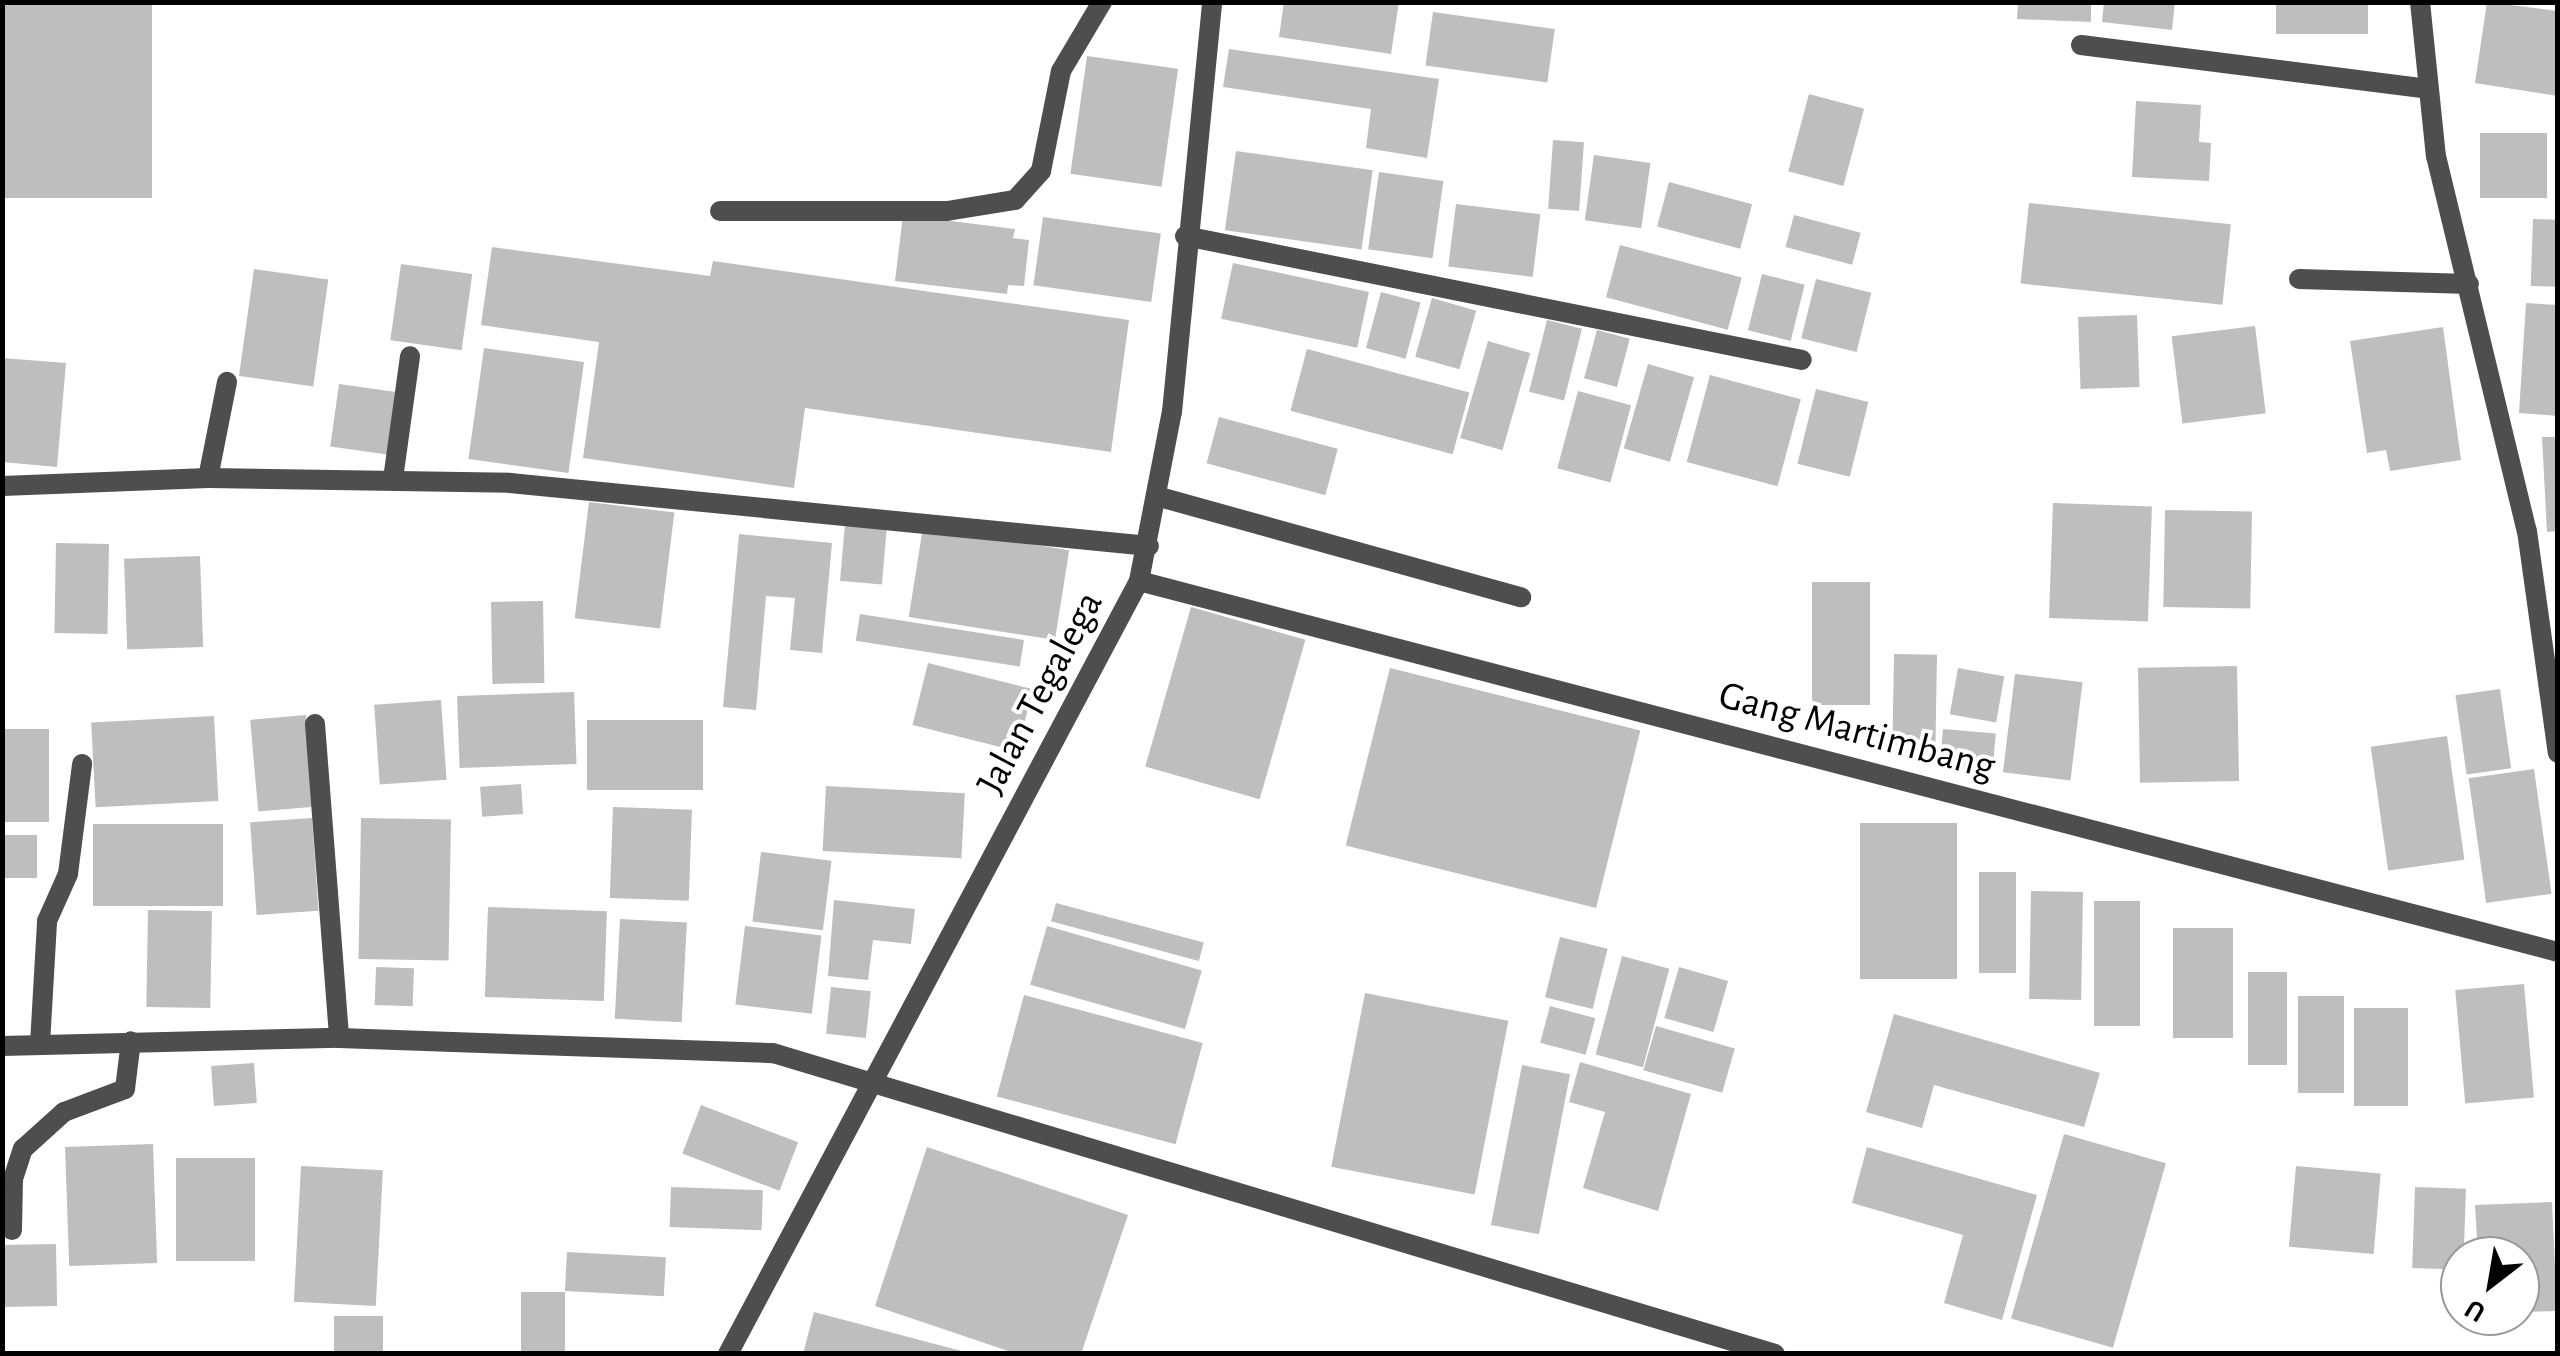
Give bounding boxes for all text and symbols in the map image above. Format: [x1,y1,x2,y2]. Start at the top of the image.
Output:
street label: Jalan Tegalega [966,583,1114,803]
street label: Gang Martimbang [1714,671,2000,791]
north arrow [2440,1236,2540,1336]
text: U [2461,1293,2490,1327]

